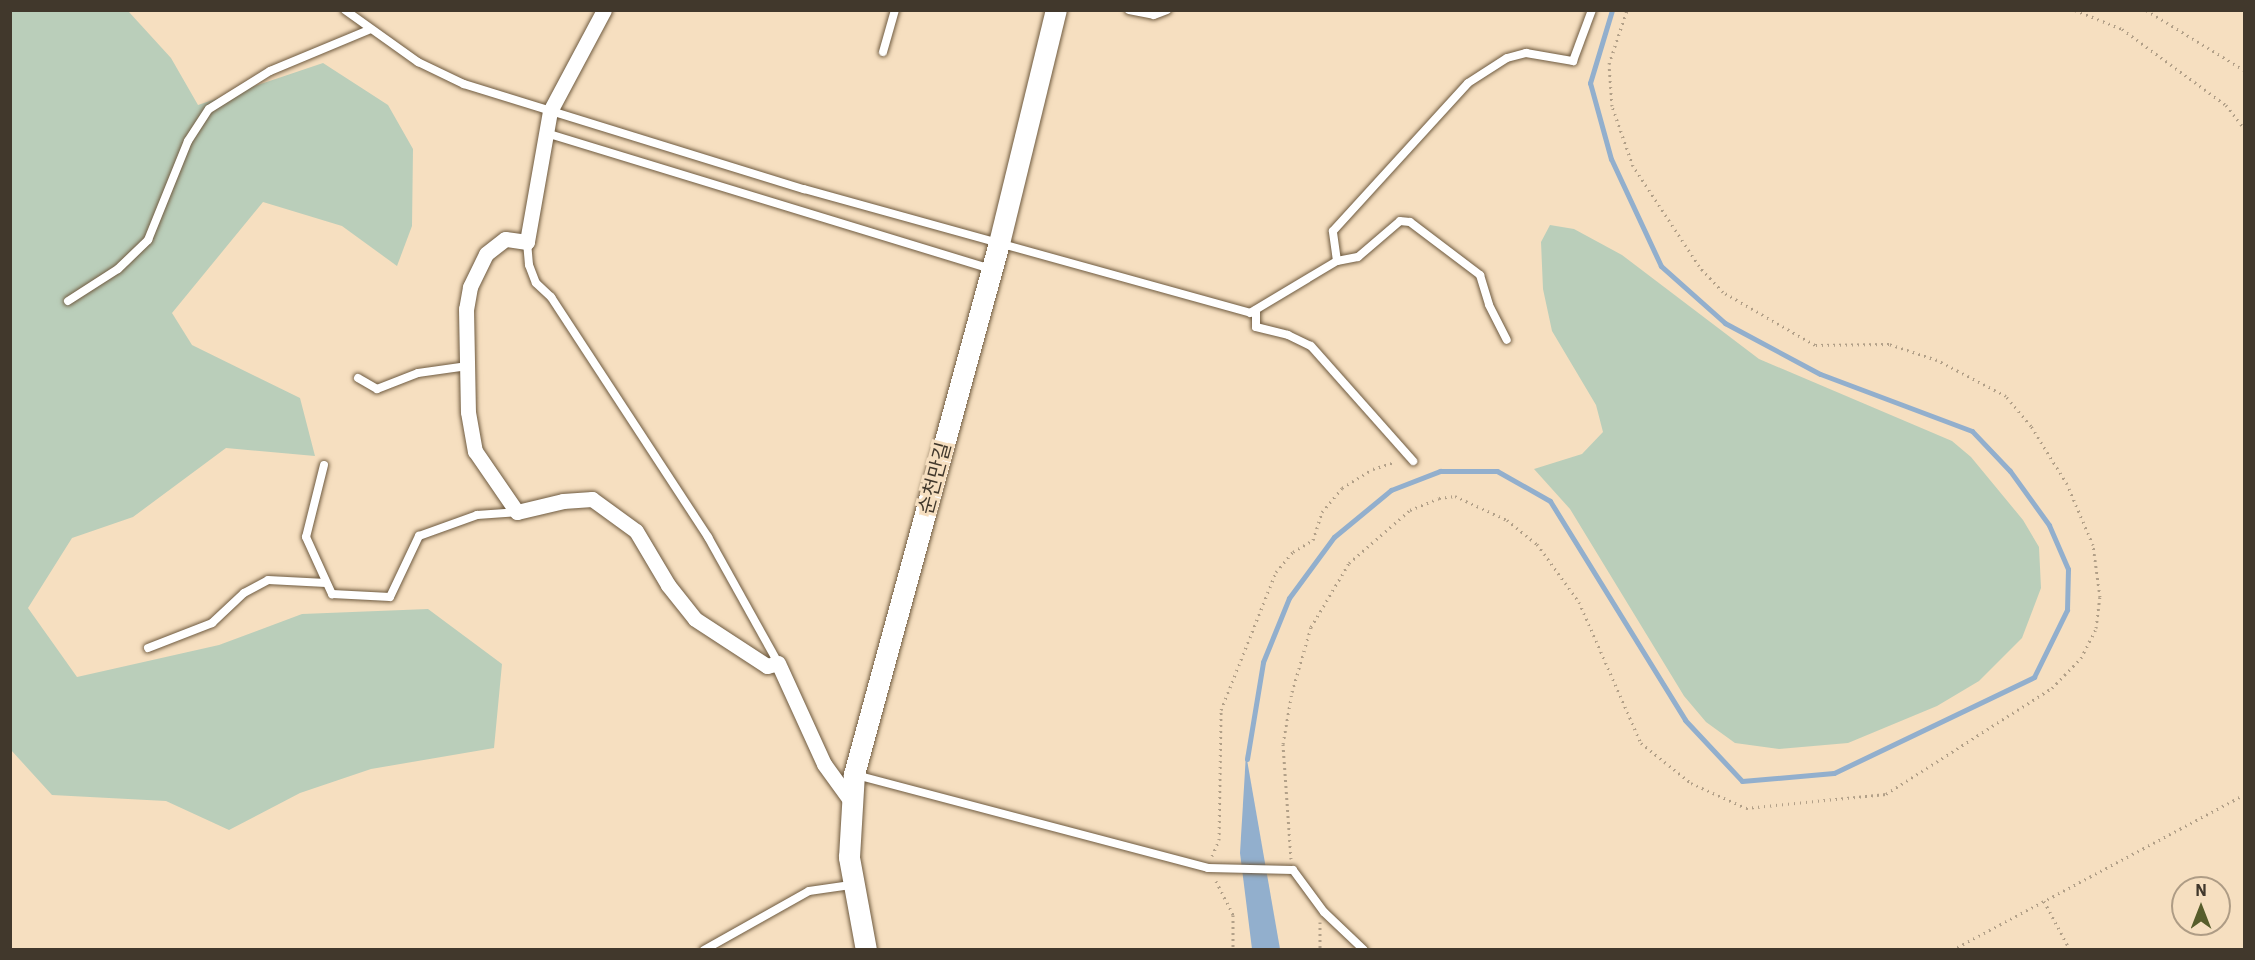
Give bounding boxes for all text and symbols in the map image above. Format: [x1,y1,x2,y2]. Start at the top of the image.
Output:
street label: 순천만길 [913,439,955,517]
north arrow [2171,876,2231,936]
text: N [2195,880,2207,900]

